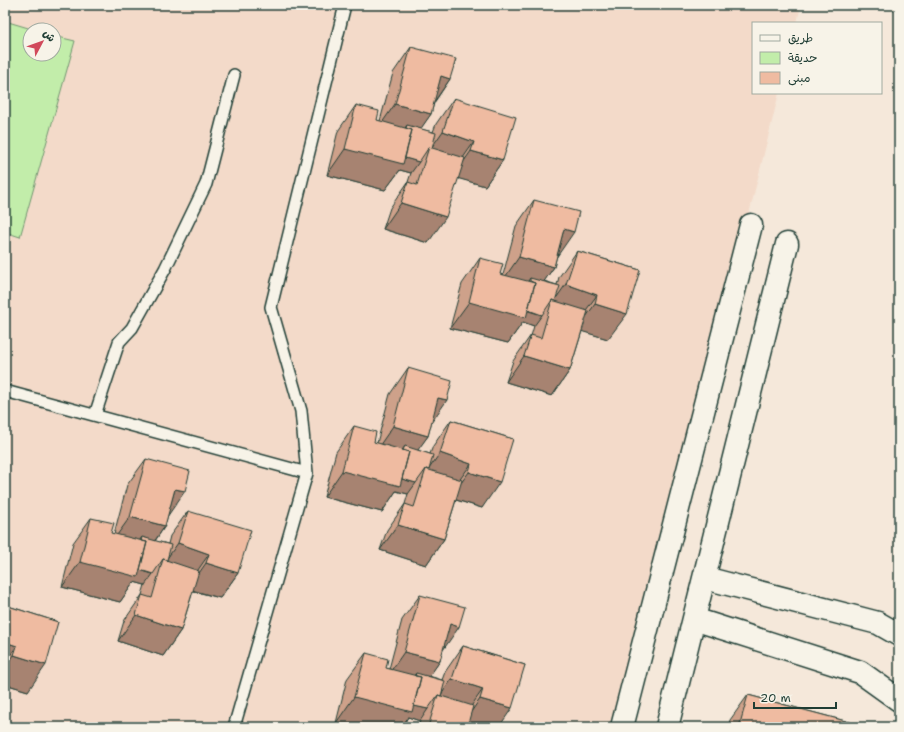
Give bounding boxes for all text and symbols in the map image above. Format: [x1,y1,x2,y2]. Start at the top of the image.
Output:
north arrow [22,22,62,62]
legend [752,22,882,94]
text: ش [40,26,59,45]
text: طريق [788,30,813,46]
text: حديقة [788,50,817,66]
text: مبنى [788,70,811,86]
scale bar [754,684,836,710]
text: 20 m [760,690,791,706]

